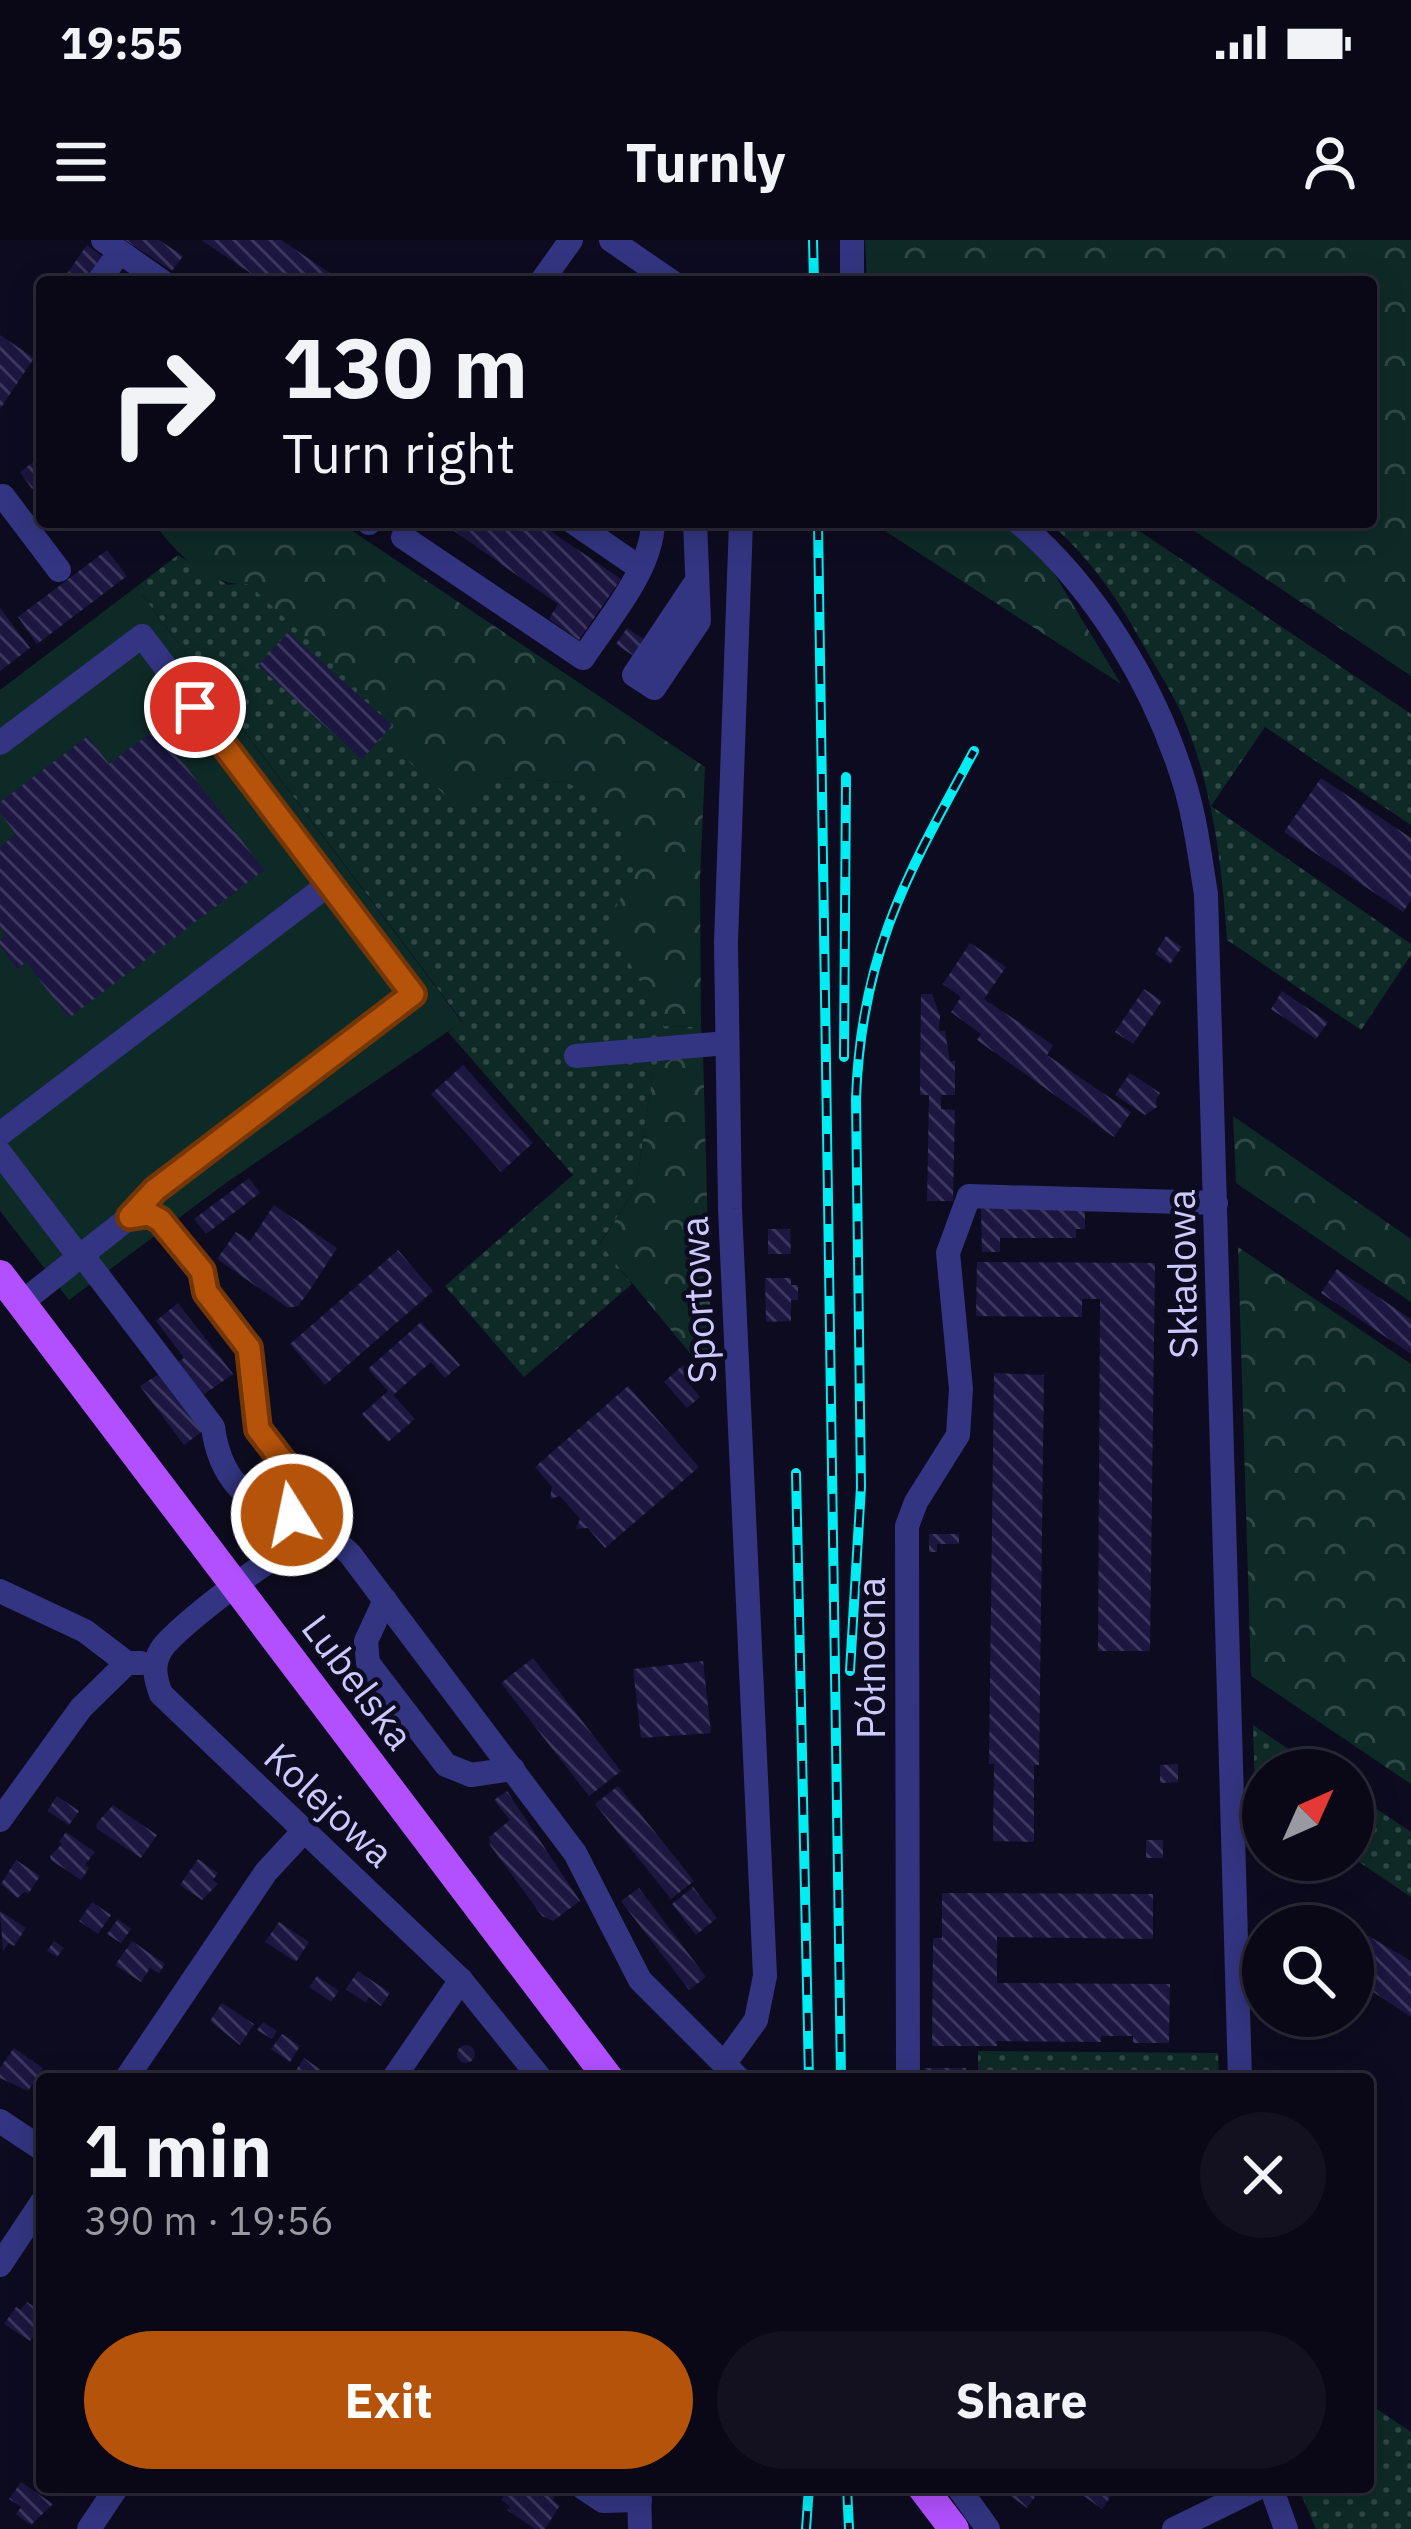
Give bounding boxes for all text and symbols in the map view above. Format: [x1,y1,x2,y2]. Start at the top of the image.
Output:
text: 19:55 [60,13,183,71]
text: Turnly [625,127,786,197]
icon: menu [48,129,114,195]
icon: person [1297,129,1363,195]
text: 130 m [282,312,528,421]
icon: right [84,324,240,480]
text: Turn right [282,418,516,488]
pin [144,656,246,758]
icon: arrive [162,674,228,740]
street label: Składowa [1155,1189,1208,1359]
street label: Sportowa [668,1215,727,1385]
position arrow [229,1452,355,1578]
street label: Północna [845,1577,896,1739]
street label: Lubelska [291,1604,426,1759]
street label: Kolejowa [254,1732,405,1878]
north arrow [1242,1749,1374,1881]
map controls [1242,1749,1374,2037]
button: search [1242,1905,1374,2037]
text: 1 min [84,2103,272,2197]
button: close [1200,2112,1326,2238]
text: 390 m · 19:56 [84,2195,334,2246]
button: Exit [84,2331,693,2469]
button: Share [717,2331,1326,2469]

